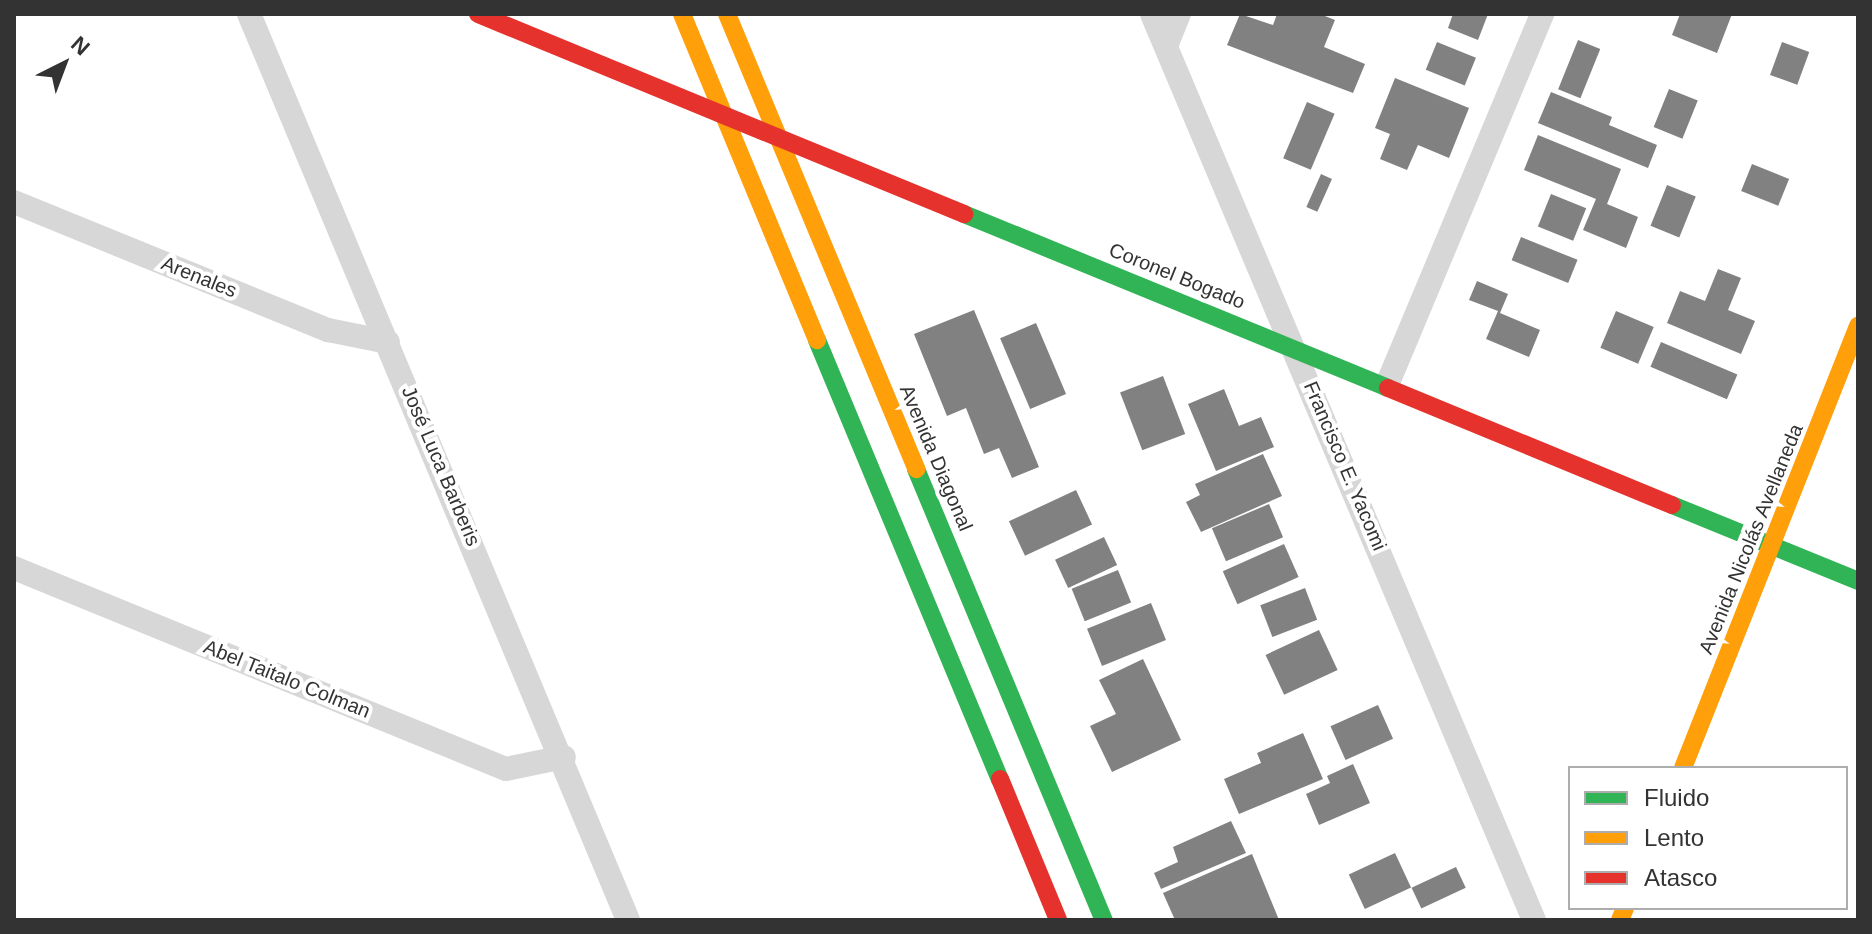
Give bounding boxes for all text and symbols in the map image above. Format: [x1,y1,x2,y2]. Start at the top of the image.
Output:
north arrow [24,24,104,104]
text: N [66,31,95,60]
street label: Coronel Bogado [1105,238,1249,314]
street label: Arenales [158,251,240,303]
street label: Francisco E. Yacomi [1298,378,1392,554]
street label: Avenida Diagonal [894,381,978,535]
street label: José Luca Barberis [397,383,485,549]
street label: Avenida Nicolás Avellaneda [1694,420,1808,658]
street label: Abel Taitalo Colman [200,635,374,723]
legend [1568,766,1848,910]
text: Fluido [1644,784,1709,811]
text: Lento [1644,824,1704,851]
text: Atasco [1644,864,1717,891]

